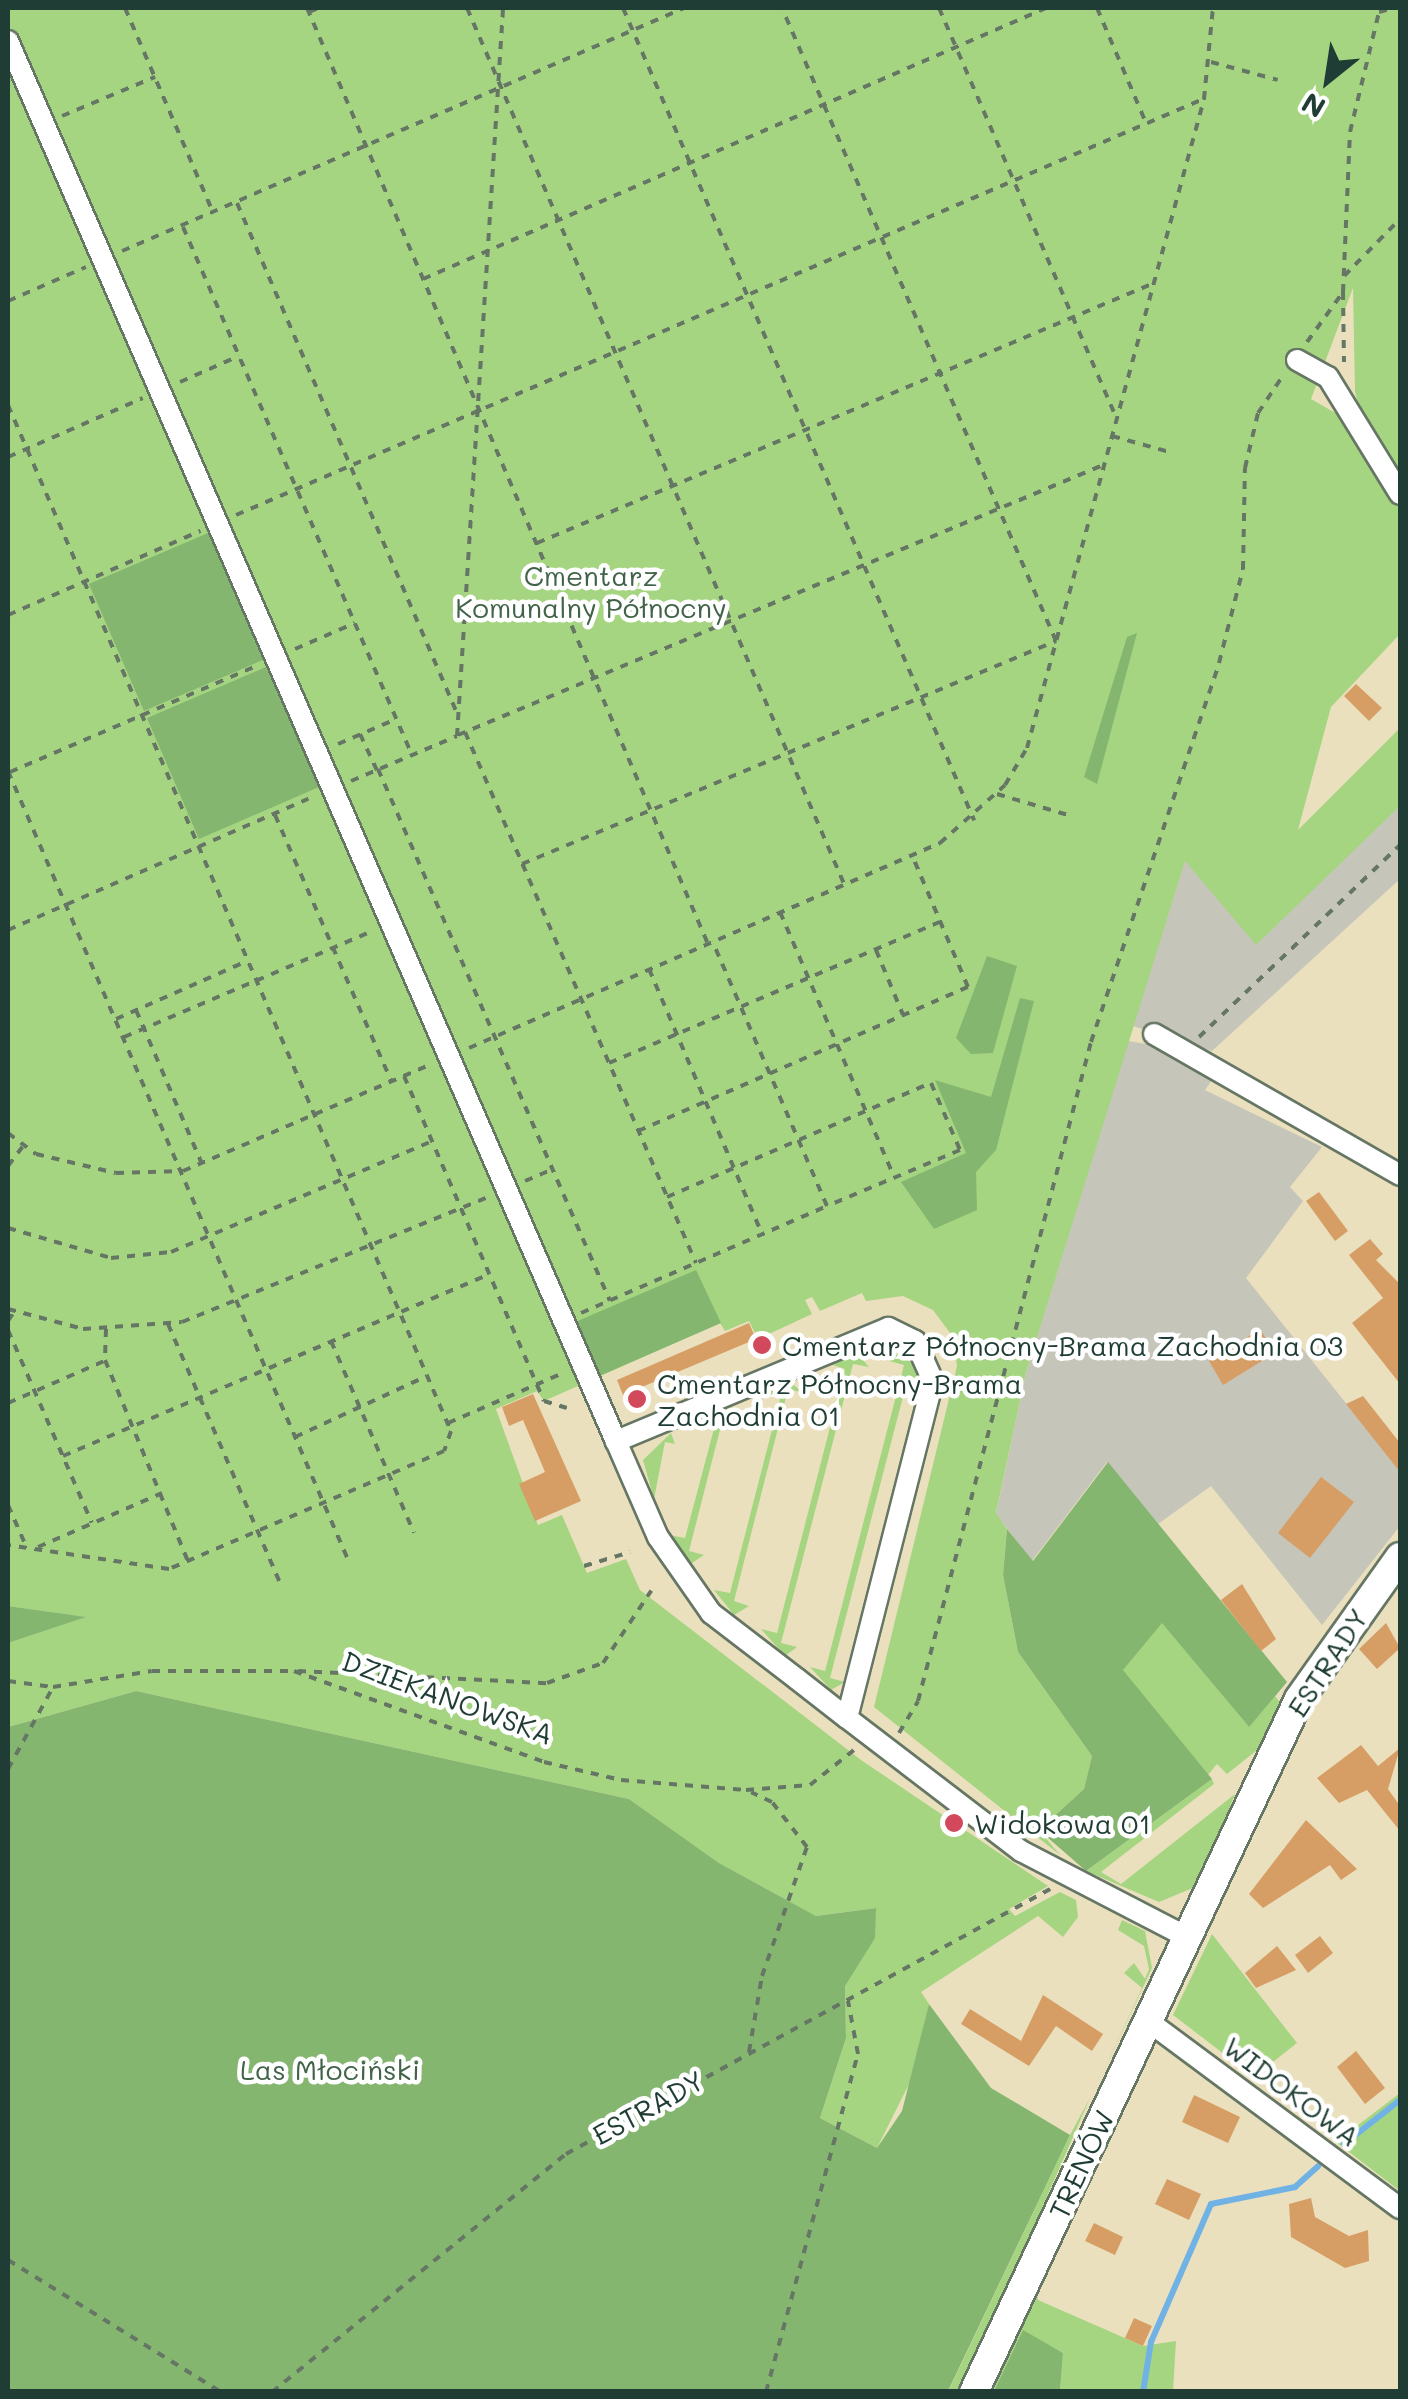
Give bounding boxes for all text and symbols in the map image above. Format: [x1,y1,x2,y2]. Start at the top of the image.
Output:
north arrow [1278,30,1378,130]
text: N [1295,85,1331,127]
park label: Cmentarz Komunalny Północny [455,558,727,624]
place label: Cmentarz Północny-Brama Zachodnia 03 [782,1328,1343,1362]
marker: Cmentarz Północny-Brama Zachodnia 03 [751,1334,773,1356]
place label: Cmentarz Północny-Brama Zachodnia 01 [657,1366,1022,1432]
marker: Cmentarz Północny-Brama Zachodnia 01 [626,1388,648,1410]
street label: ESTRADY [1280,1602,1374,1722]
street label: DZIEKANOWSKA [338,1643,558,1751]
place label: Widokowa 01 [974,1806,1151,1840]
marker: Widokowa 01 [943,1812,965,1834]
street label: WIDOKOWA [1217,2029,1367,2153]
park label: Las Młociński [240,2052,420,2086]
street label: ESTRADY [586,2063,710,2151]
street label: TRENÓW [1041,2104,1121,2224]

